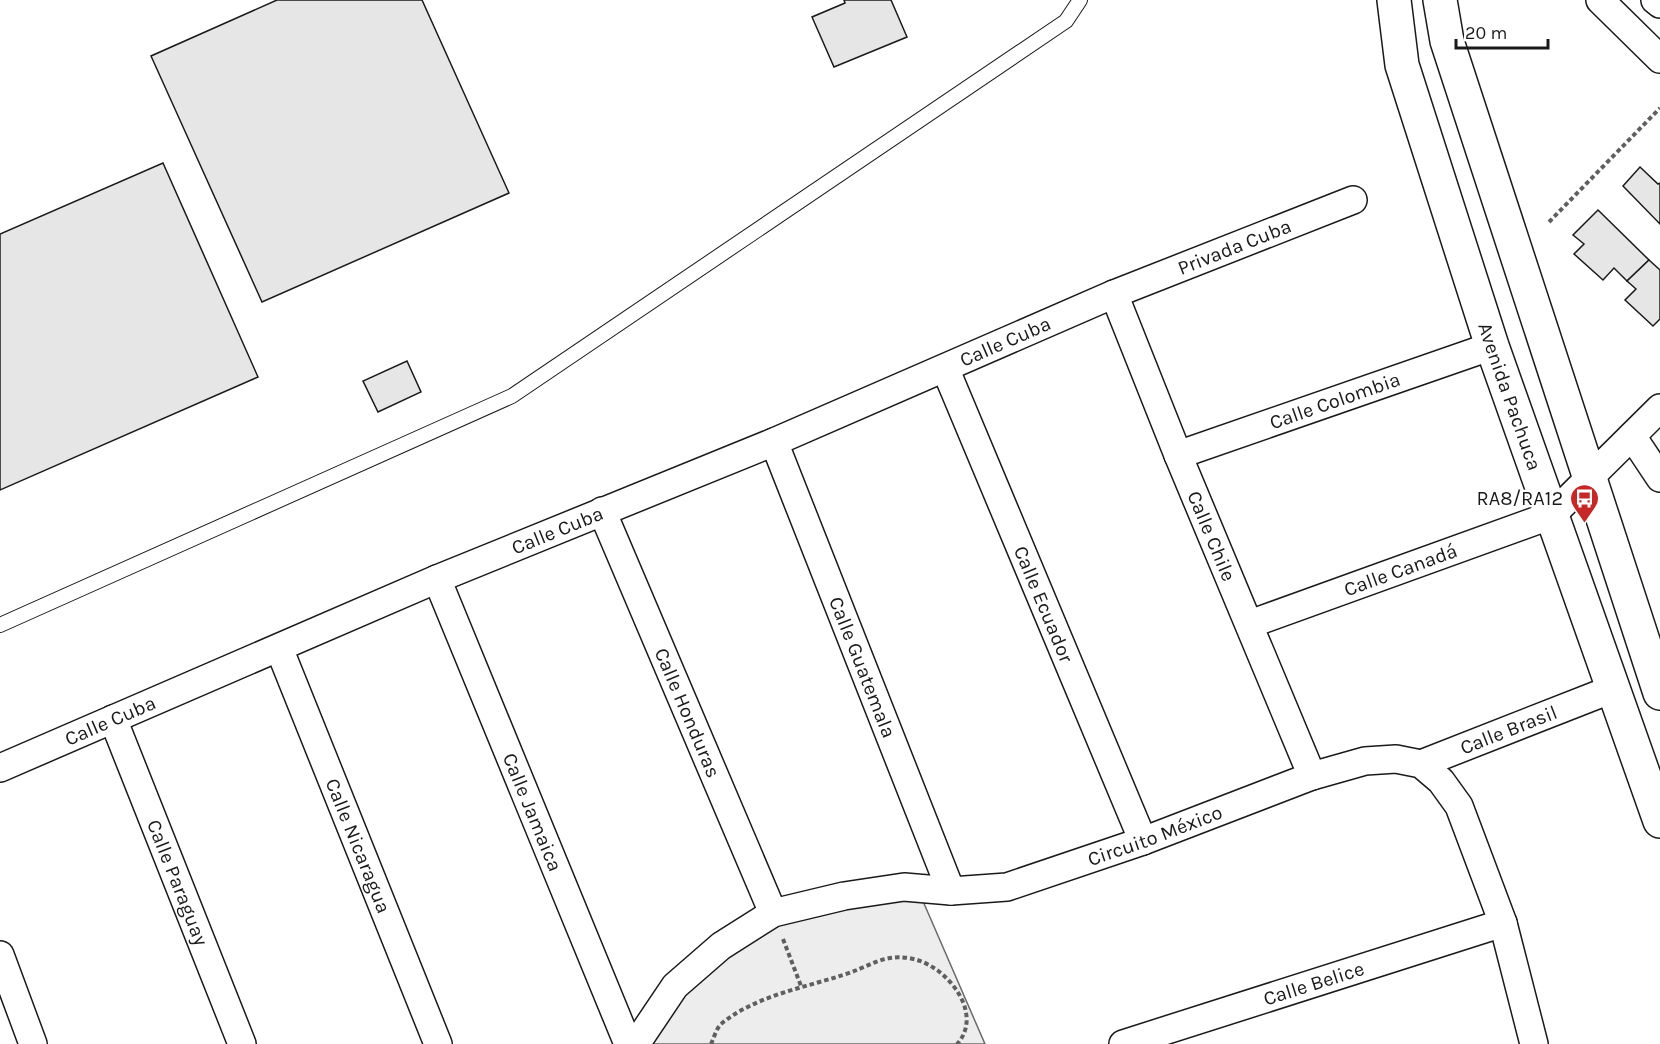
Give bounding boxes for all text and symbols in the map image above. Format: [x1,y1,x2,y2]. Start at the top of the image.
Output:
scale bar [1456,12,1548,50]
text: 20 m [1465,22,1507,44]
street label: Privada Cuba [1174,214,1294,279]
street label: Calle Cuba [956,312,1054,371]
street label: Avenida Pachuca [1474,320,1547,473]
street label: Calle Colombia [1266,367,1403,434]
bus stop icon: RA8/RA12 [1568,482,1600,524]
street label: Calle Chile [1183,487,1241,585]
place label: RA8/RA12 [1476,487,1563,510]
street label: Calle Cuba [508,501,606,559]
street label: Calle Canadá [1341,539,1460,601]
street label: Calle Ecuador [1009,542,1079,667]
street label: Calle Guatemala [825,593,901,741]
street label: Calle Honduras [650,644,725,781]
street label: Calle Cuba [61,691,159,750]
street label: Calle Brasil [1457,700,1560,759]
street label: Calle Jamaica [498,750,567,875]
street label: Calle Nicaragua [321,775,396,916]
street label: Circuito México [1084,800,1225,870]
street label: Calle Paraguay [143,816,213,949]
street label: Calle Belice [1260,957,1367,1010]

